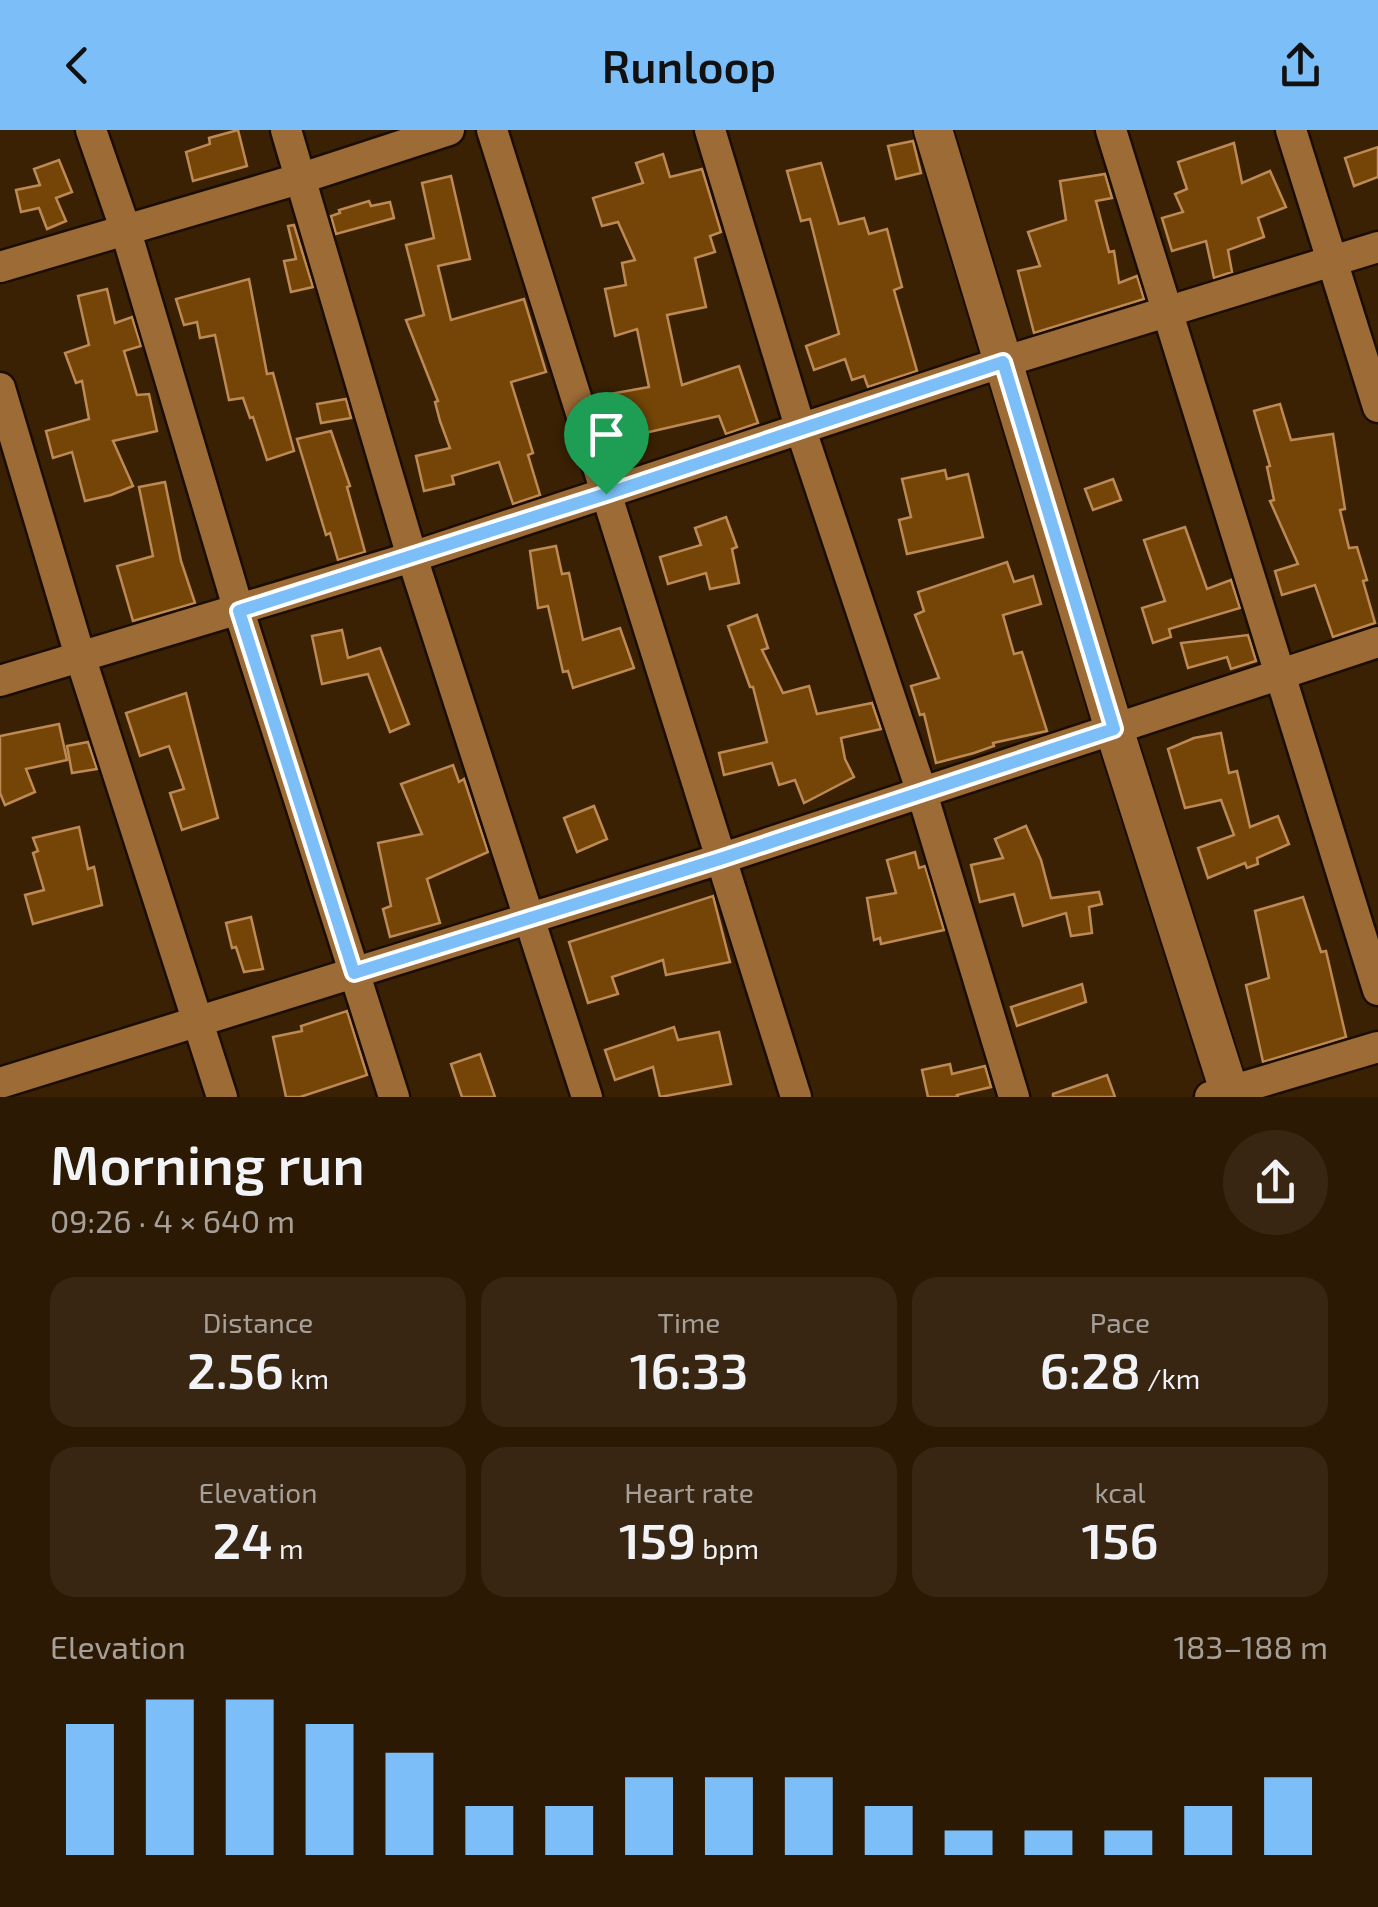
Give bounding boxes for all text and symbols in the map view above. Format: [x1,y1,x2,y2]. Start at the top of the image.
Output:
icon: back [50,38,105,93]
text: Runloop [602,38,776,92]
icon: share [1273,38,1328,93]
pin [564,392,649,495]
icon: arrive [579,407,634,462]
text: Morning run [50,1130,365,1196]
button: share [1223,1130,1328,1235]
text: 09:26 · 4 × 640 m [50,1201,295,1239]
text: Distance [203,1305,313,1339]
text: Time [658,1305,720,1339]
text: Pace [1090,1305,1150,1339]
text: 2.56 [187,1339,284,1399]
text: 16:33 [630,1339,748,1399]
text: 6:28 [1040,1339,1141,1399]
text: km [284,1361,329,1395]
text: /km [1141,1361,1200,1395]
text: Elevation [199,1475,317,1509]
text: Heart rate [624,1475,754,1509]
text: kcal [1094,1475,1146,1509]
text: 24 [213,1509,273,1569]
text: 159 [619,1509,696,1569]
text: 156 [1081,1509,1159,1569]
text: m [273,1531,303,1565]
text: bpm [696,1531,759,1565]
text: Elevation [50,1627,186,1665]
text: 183–188 m [1173,1627,1328,1665]

